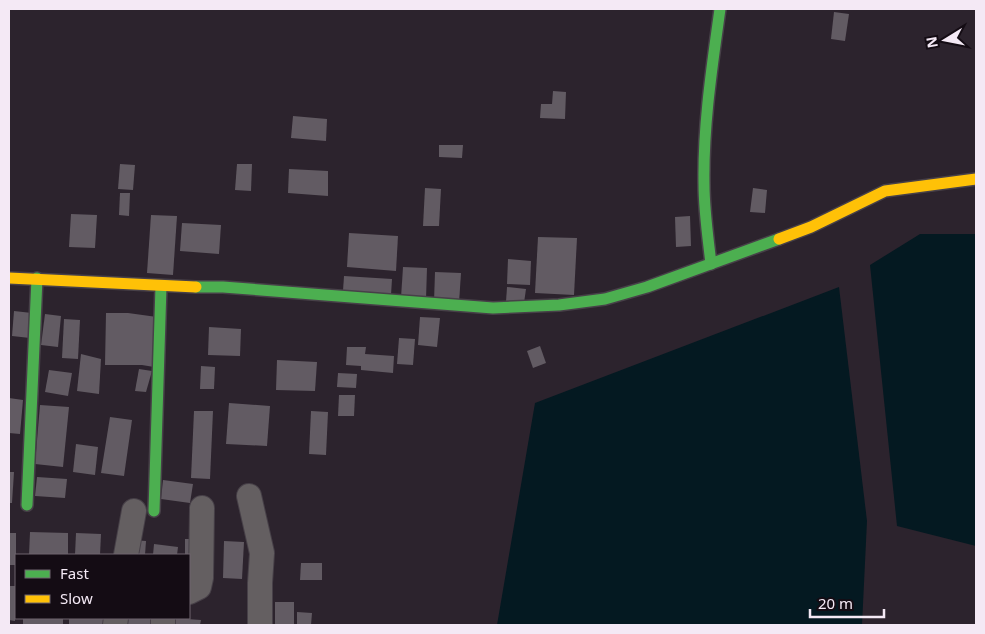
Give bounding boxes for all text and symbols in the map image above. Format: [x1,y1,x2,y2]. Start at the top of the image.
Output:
north arrow [920,15,970,65]
text: N [921,35,942,50]
legend [15,554,190,619]
text: Fast [60,563,89,583]
scale bar [810,586,884,618]
text: Slow [60,588,93,608]
text: 20 m [818,593,853,613]

